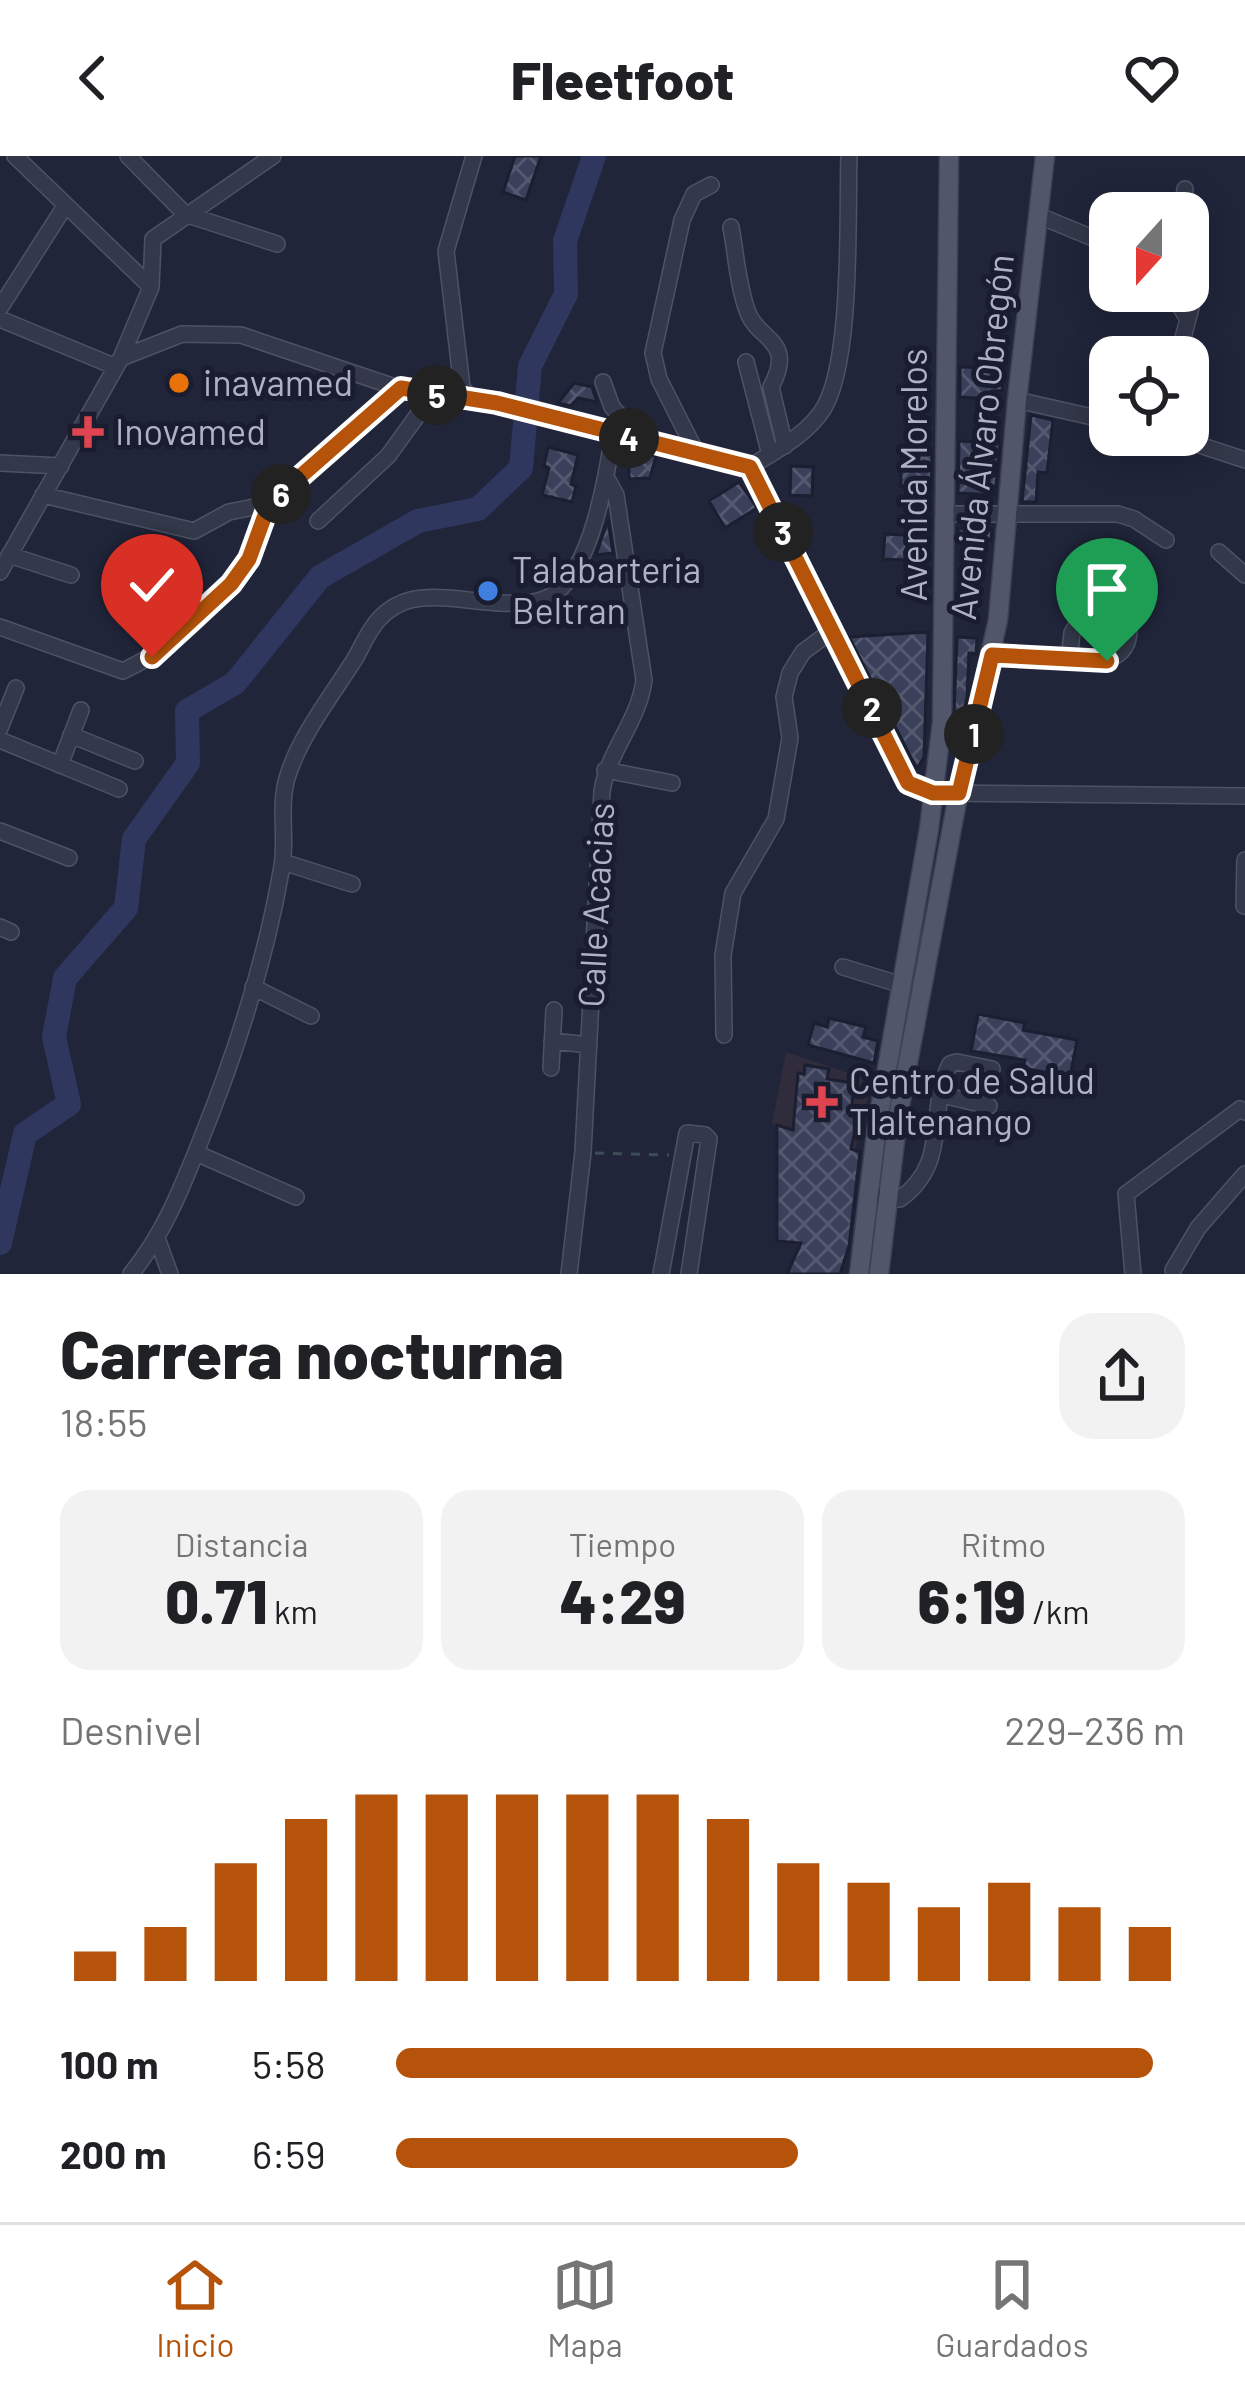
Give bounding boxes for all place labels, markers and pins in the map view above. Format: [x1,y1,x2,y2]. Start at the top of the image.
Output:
place label: inavamed [203,360,353,403]
pin: 5 [407,365,467,425]
marker: inavamed [166,370,192,396]
pin: 4 [599,408,659,468]
place label: Inovamed [115,409,266,452]
marker: Inovamed [72,416,104,448]
pin: 6 [251,464,311,524]
pin: 3 [753,502,813,562]
pin [101,534,203,657]
pin [1056,538,1158,661]
place label: Talabarteria Beltran [512,547,701,631]
marker: Talabarteria Beltran [475,578,501,604]
pin: 2 [842,678,902,738]
pin: 1 [944,704,1004,764]
place label: Centro de Salud Tlaltenango [849,1058,1095,1142]
marker: Centro de Salud Tlaltenango [806,1086,838,1118]

